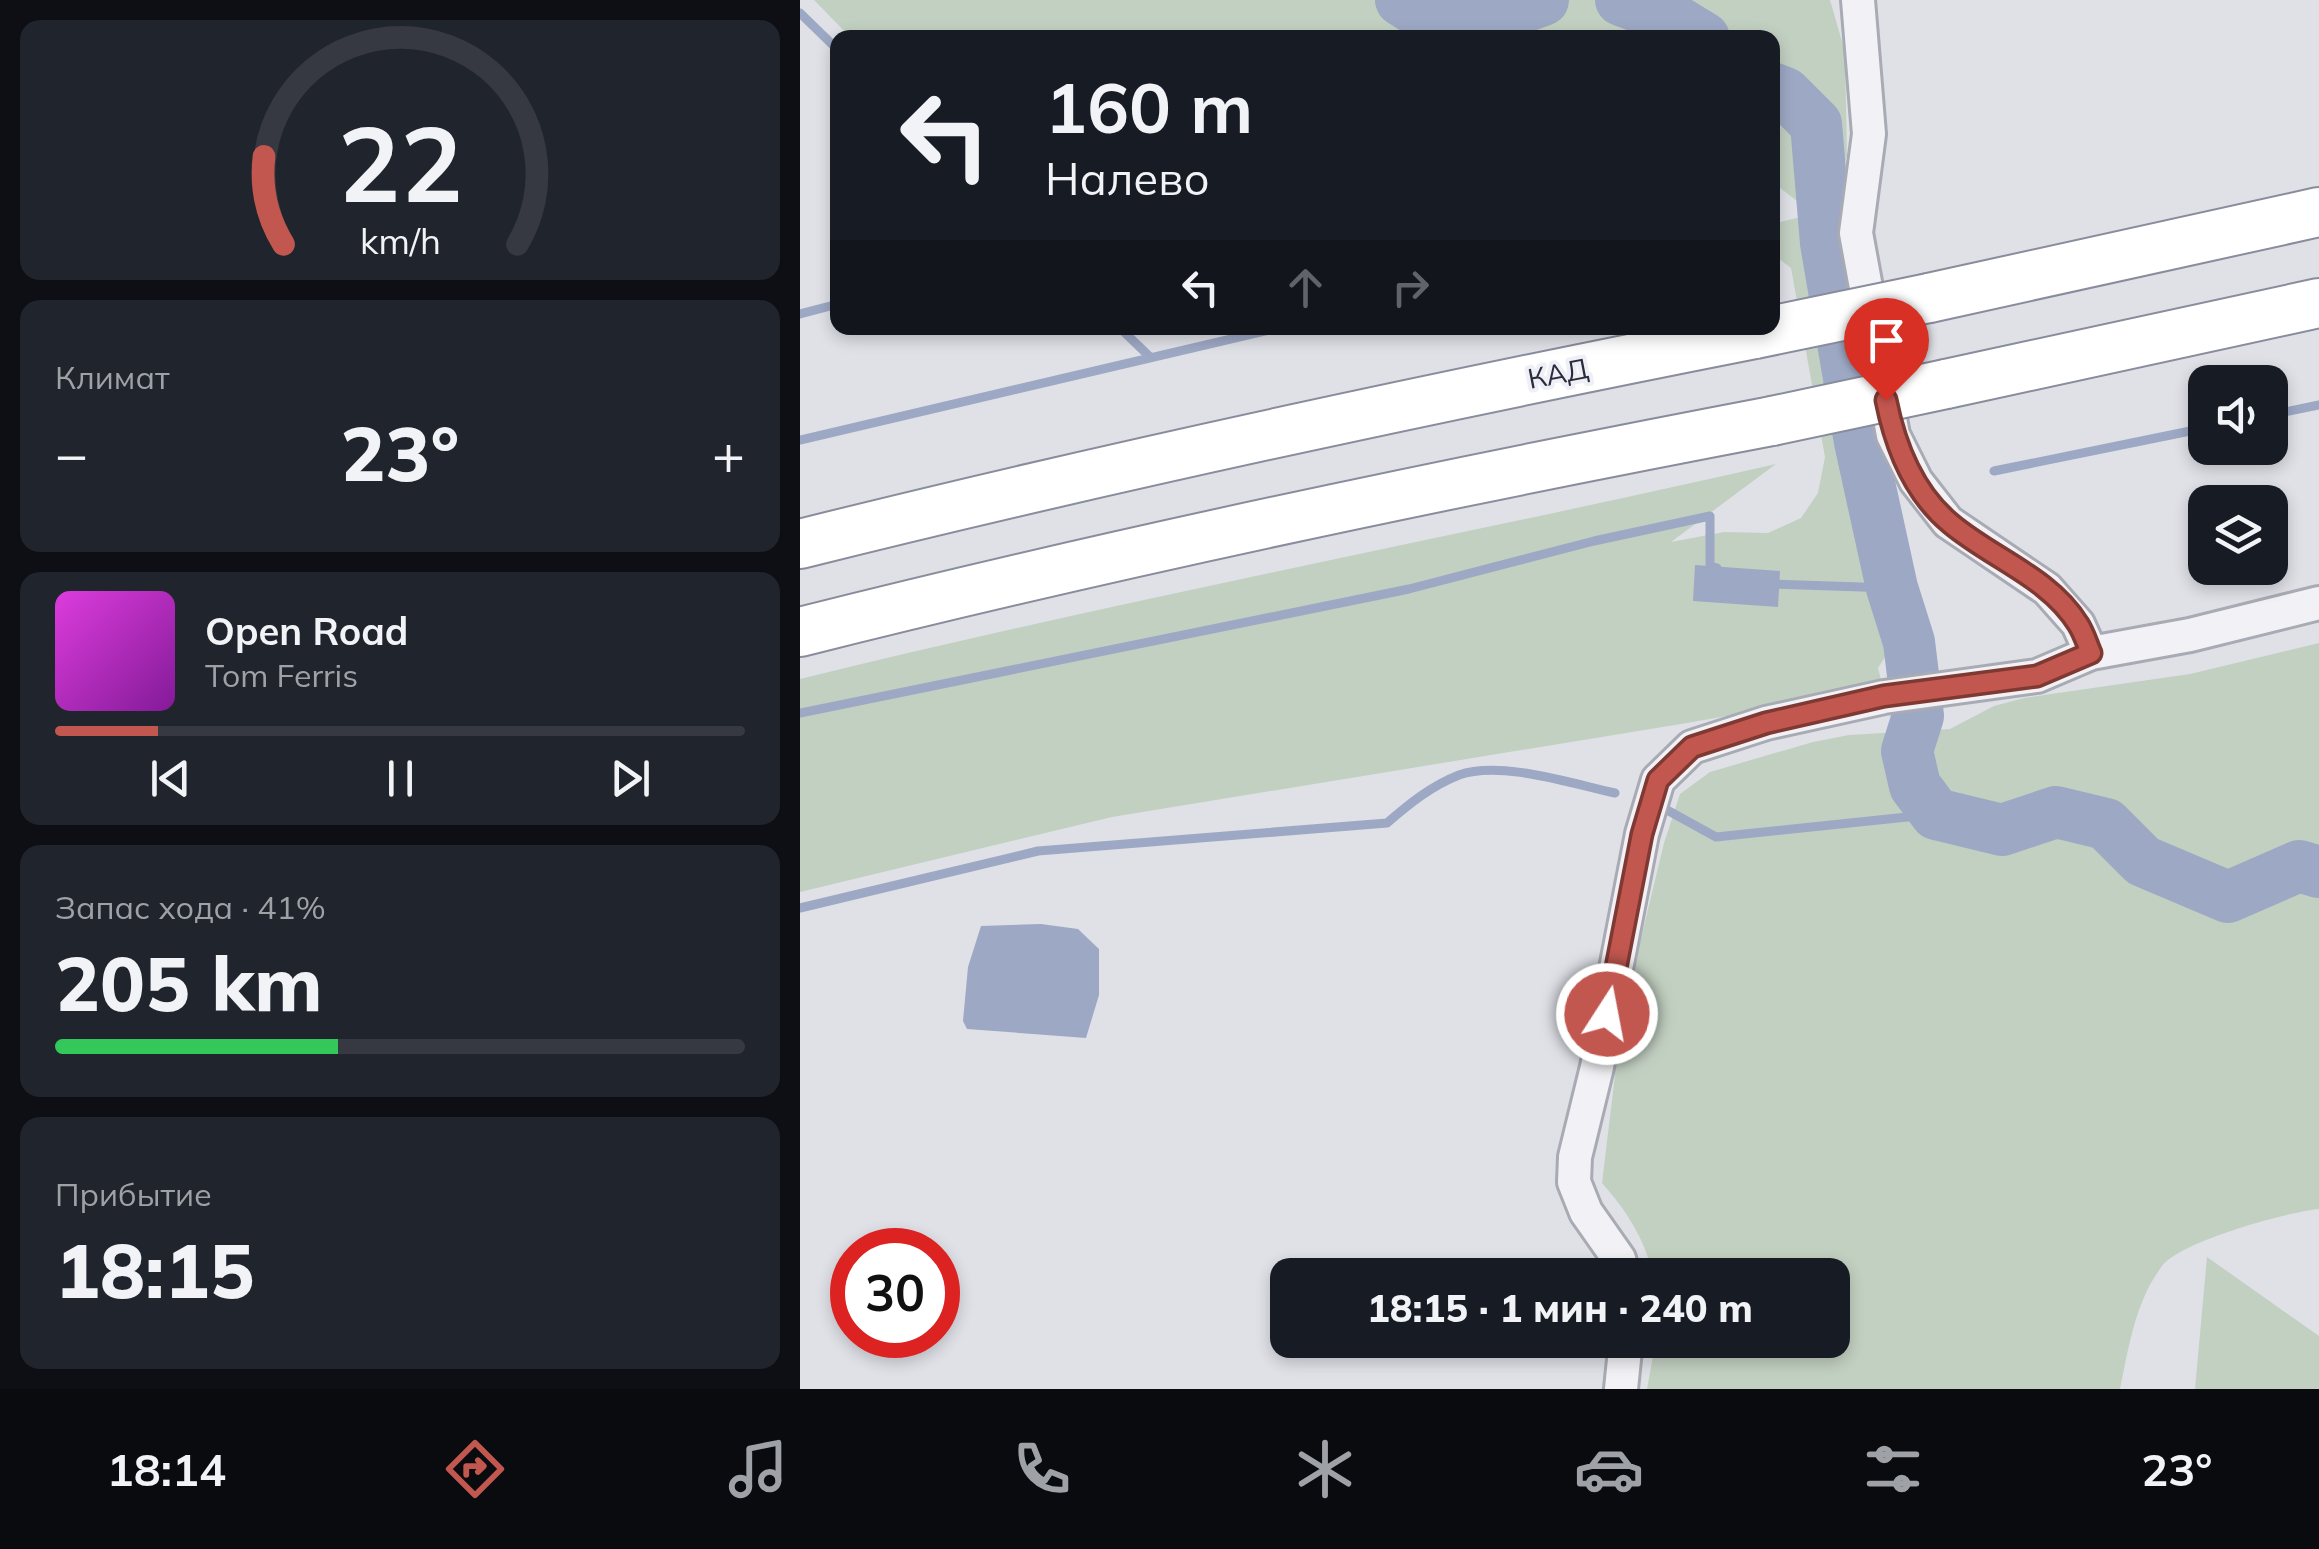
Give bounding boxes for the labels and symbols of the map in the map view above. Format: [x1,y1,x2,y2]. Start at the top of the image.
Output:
pin [1844,298,1929,401]
street label: КАД [1525,350,1591,396]
position arrow [1555,962,1659,1066]
speed limit sign: 30 [830,1228,960,1358]

